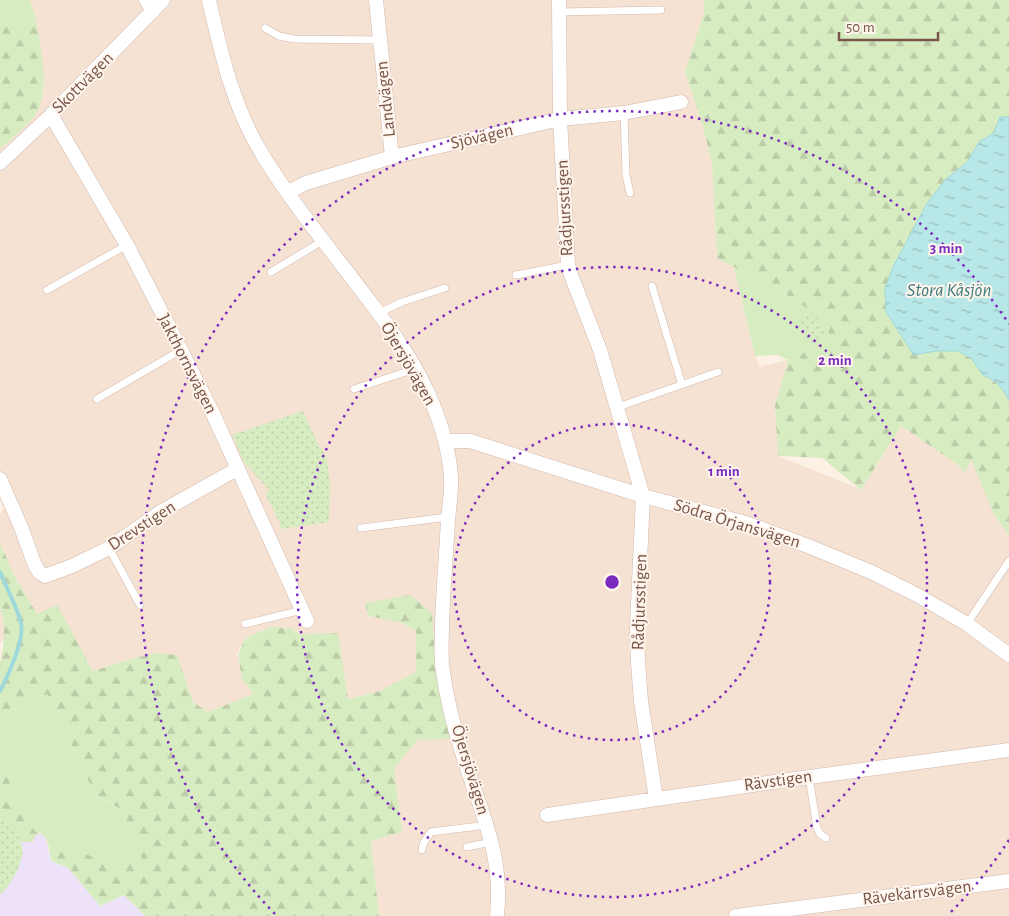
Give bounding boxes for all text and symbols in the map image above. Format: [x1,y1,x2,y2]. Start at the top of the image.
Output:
scale bar [839,10,938,42]
text: 50 m [846,20,875,35]
street label: Skottvägen [49,49,117,117]
street label: Landvägen [373,60,399,138]
street label: Sjövägen [449,121,515,153]
street label: Rådjursstigen [553,159,577,257]
text: 3 min [930,241,962,256]
water label: Stora Kåsjön [907,281,991,300]
street label: Jakthornsvägen [154,311,220,417]
street label: Öjersjövägen [377,318,441,409]
text: 2 min [818,353,852,368]
text: 1 min [708,464,740,479]
street label: Södra Örjansvägen [672,494,803,552]
street label: Drevstigen [105,498,179,554]
street label: Rådjursstigen [629,553,651,651]
centre of rings [603,573,621,591]
street label: Öjersjövägen [448,722,494,817]
street label: Rävstigen [743,767,813,795]
street label: Rävekärrsvägen [861,877,973,909]

